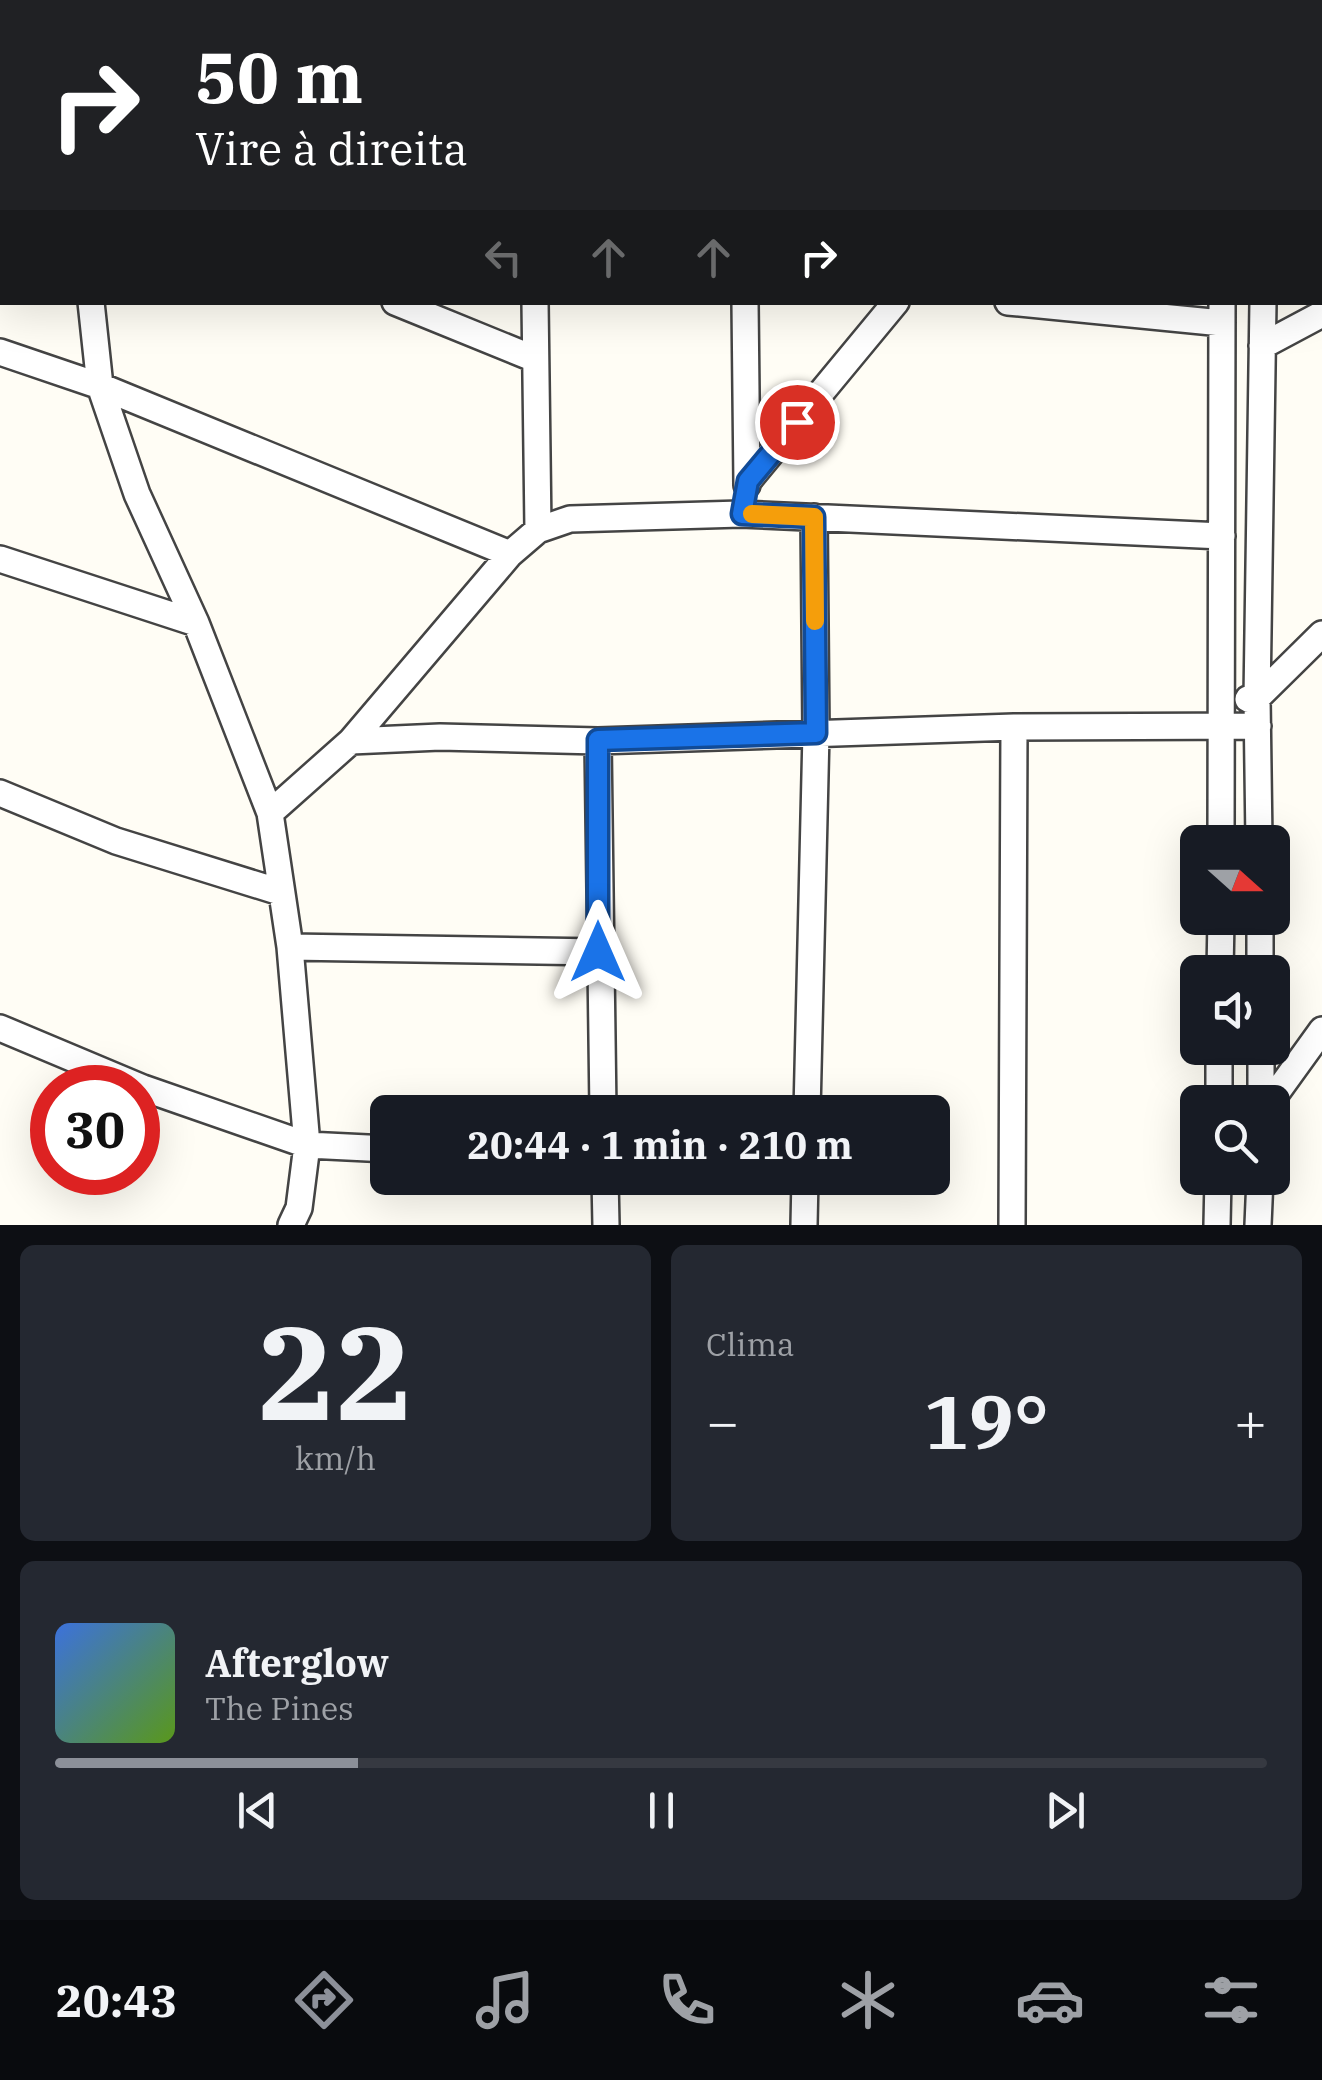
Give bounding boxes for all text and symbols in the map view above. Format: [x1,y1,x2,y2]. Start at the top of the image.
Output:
text: 50 m [195,31,363,122]
icon: right [30,40,160,170]
text: Vire à direita [195,119,468,177]
icon: left [476,230,531,285]
icon: ahead [581,230,636,285]
icon: ahead [686,230,741,285]
icon: right [791,230,846,285]
pin [755,380,840,465]
icon: arrive [770,395,825,450]
north arrow [1180,825,1290,935]
map controls [1180,825,1290,1195]
position arrow [546,900,650,1004]
button: sound [1180,955,1290,1065]
speed limit sign: 30 [30,1065,160,1195]
button: search [1180,1085,1290,1195]
text: 20:44 · 1 min · 210 m [467,1120,853,1169]
text: 22 [257,1287,414,1456]
text: Clima [706,1323,794,1365]
text: 19° [924,1372,1049,1470]
text: − [706,1386,739,1457]
text: + [1234,1386,1267,1457]
text: km/h [295,1437,376,1479]
text: Afterglow [205,1638,389,1687]
text: The Pines [205,1687,354,1729]
icon: previous [230,1783,285,1838]
icon: pause [634,1783,689,1838]
icon: next [1038,1783,1093,1838]
icon: directions [289,1965,359,2035]
icon: music [470,1965,540,2035]
icon: phone [652,1965,722,2035]
icon: climate [833,1965,903,2035]
icon: car [1015,1965,1085,2035]
icon: filters [1196,1965,1266,2035]
text: 20:43 [56,1971,177,2029]

